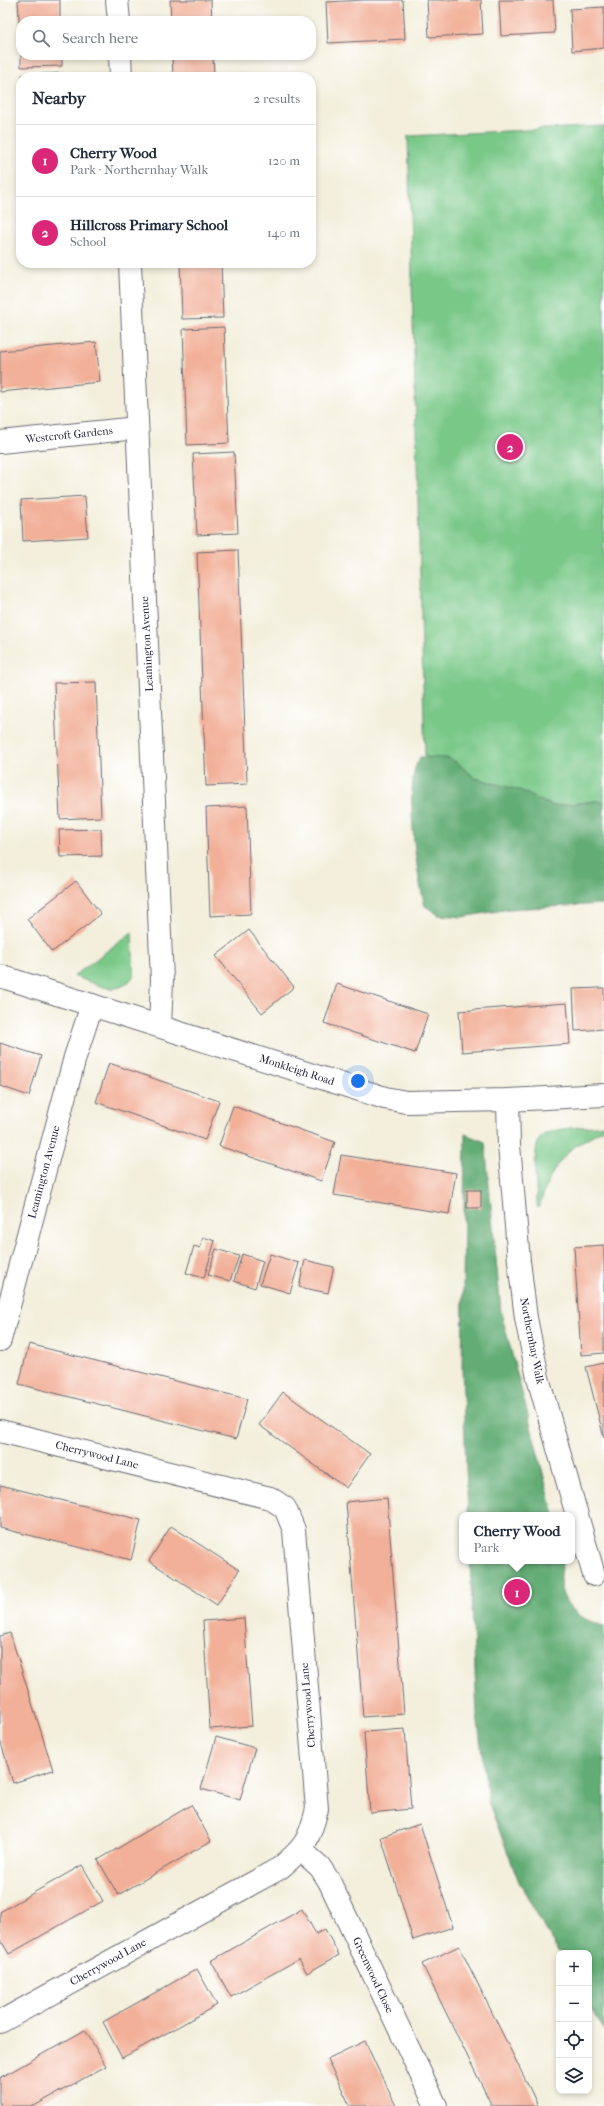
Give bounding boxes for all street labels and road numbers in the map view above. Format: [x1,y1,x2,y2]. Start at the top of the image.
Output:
street label: Westcroft Gardens [24,424,113,446]
street label: Leamington Avenue [138,595,156,692]
street label: Monkleigh Road [258,1052,337,1089]
street label: Leamington Avenue [25,1124,63,1220]
street label: Northernhay Walk [517,1297,547,1386]
street label: Cherrywood Lane [54,1438,140,1472]
street label: Cherrywood Lane [298,1661,318,1748]
street label: Cherrywood Lane [68,1935,149,1988]
street label: Greenwood Close [350,1935,397,2016]

